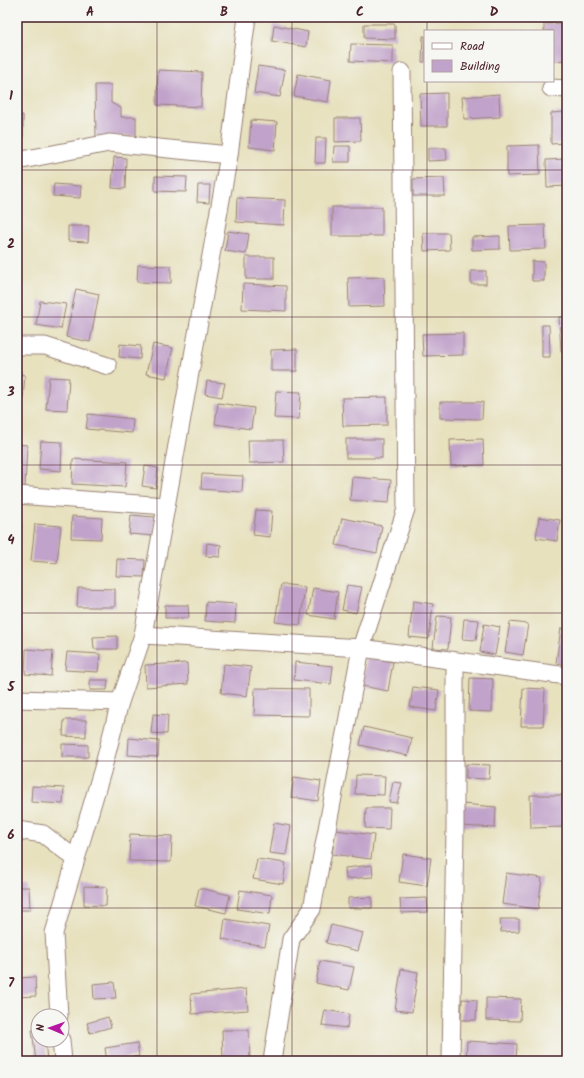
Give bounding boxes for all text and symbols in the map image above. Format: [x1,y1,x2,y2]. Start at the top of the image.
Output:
text: A [86,2,94,23]
text: B [220,2,228,23]
text: C [356,2,364,23]
text: D [490,2,499,23]
legend [424,30,554,82]
text: Road [460,37,485,56]
text: Building [460,57,500,76]
text: 1 [9,86,13,107]
text: 2 [7,234,15,255]
text: 3 [6,382,15,403]
text: 4 [7,530,15,551]
text: 5 [7,677,16,698]
text: 6 [7,825,15,846]
text: 7 [8,973,15,994]
north arrow [30,1008,70,1048]
text: N [32,1024,50,1031]

